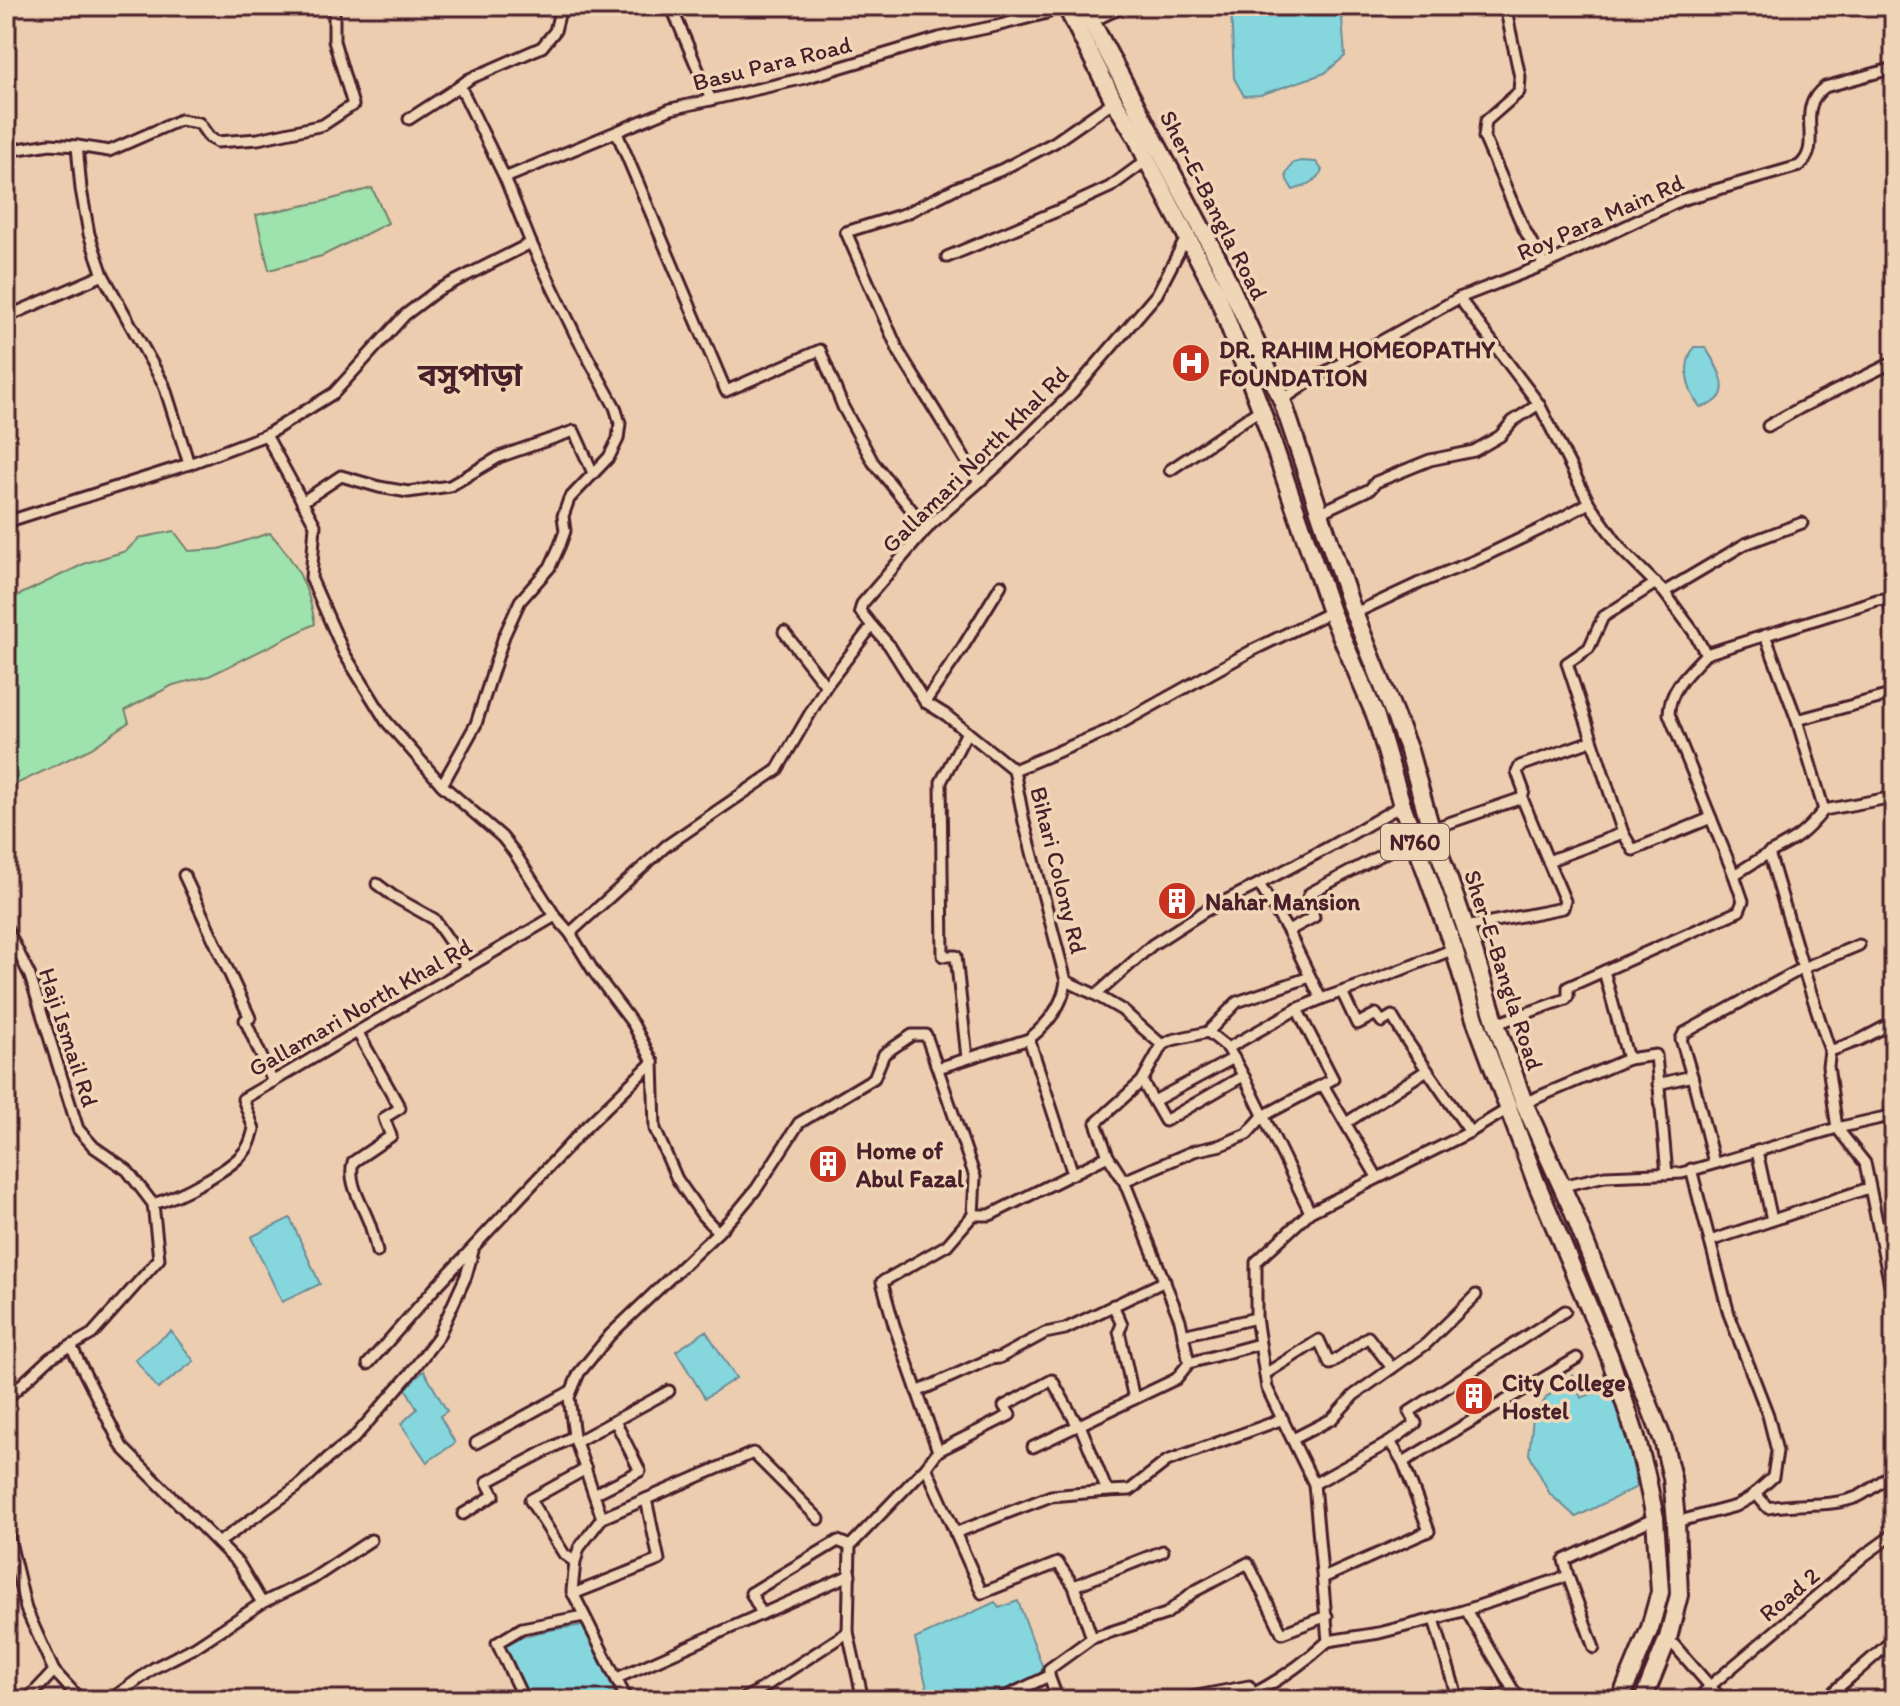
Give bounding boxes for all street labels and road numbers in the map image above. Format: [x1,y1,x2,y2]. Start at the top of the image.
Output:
street label: Basu Para Road [690,29,854,97]
street label: Sher-E-Bangla Road [1154,105,1274,305]
street label: Roy Para Main Rd [1512,167,1688,267]
street label: Gallamari North Khal Rd [875,359,1075,559]
street label: Bihari Colony Rd [1024,783,1094,957]
road number: N760 [1381,824,1449,860]
street label: Sher-E-Bangla Road [1458,866,1550,1074]
street label: Gallamari North Khal Rd [243,931,477,1083]
street label: Haji Ismail Rd [33,964,105,1110]
street label: Road 2 [1753,1560,1825,1628]

